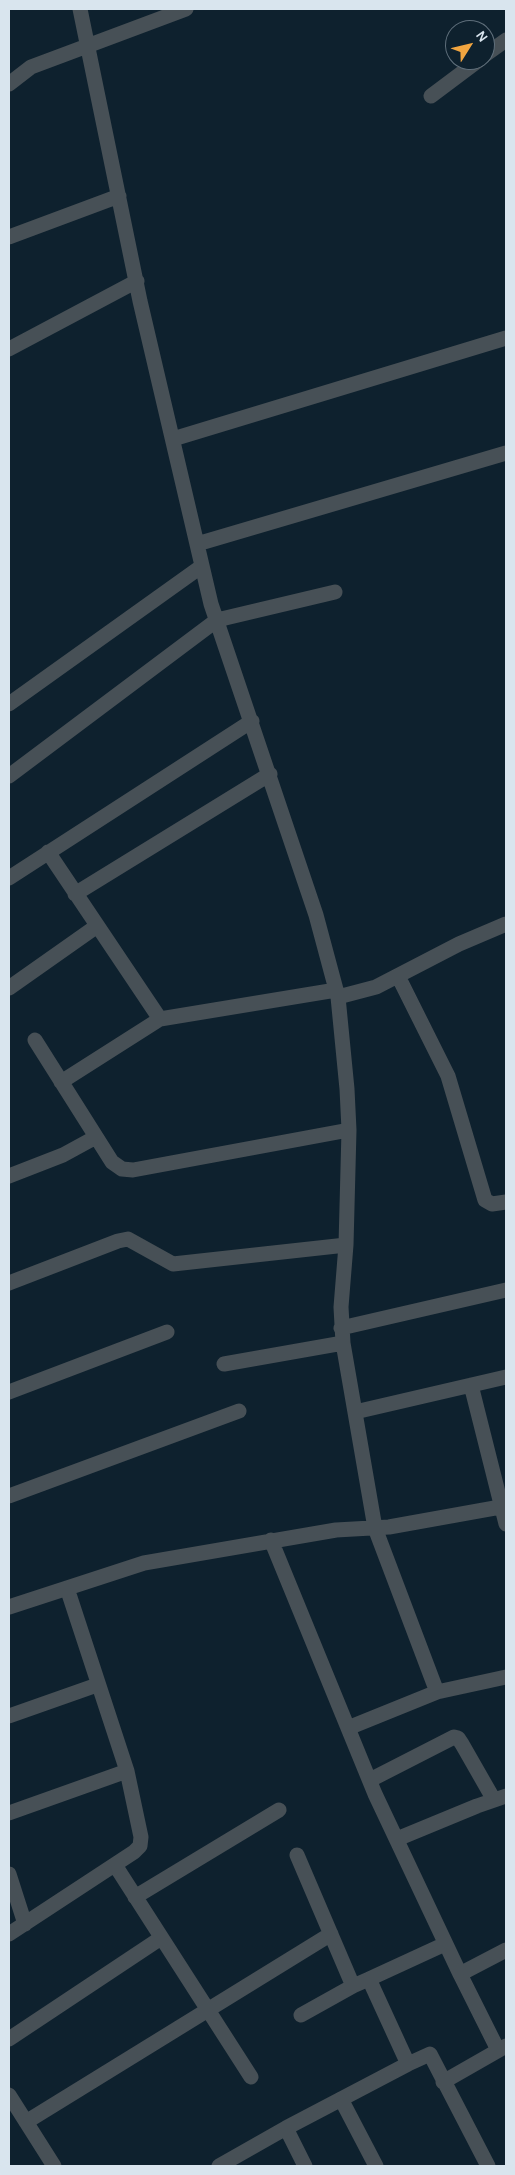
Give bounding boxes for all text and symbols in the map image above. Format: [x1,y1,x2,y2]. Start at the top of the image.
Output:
north arrow [445,20,495,70]
text: N [472,27,492,46]

